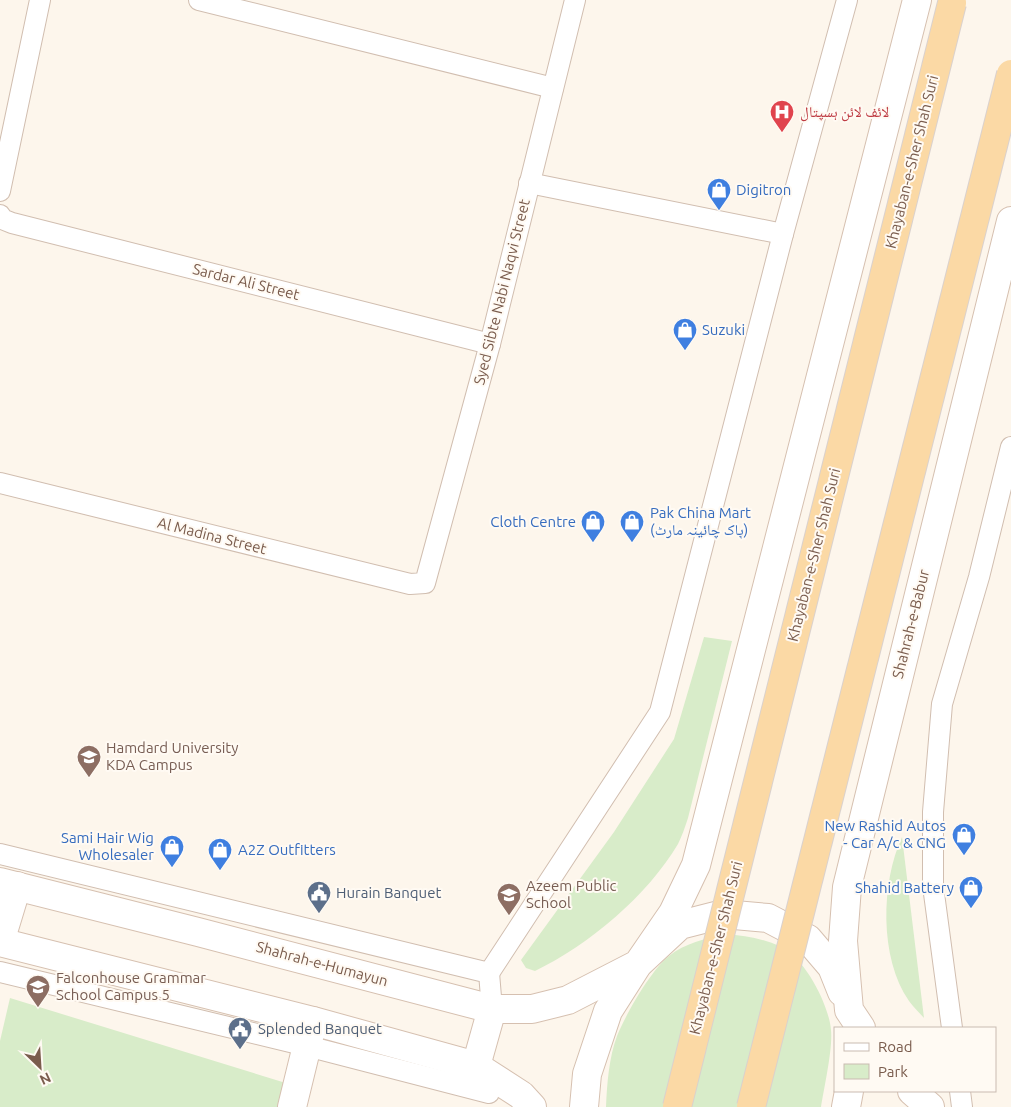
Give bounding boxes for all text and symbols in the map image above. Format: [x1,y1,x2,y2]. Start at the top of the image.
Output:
street label: Khayaban-e-Sher Shah Suri [882,73,941,250]
hospital icon: لائف لائن ہسپتال [769,99,795,133]
place label: لائف لائن ہسپتال [800,103,889,122]
shop icon: Digitron [706,177,732,211]
place label: Digitron [736,181,791,198]
street label: Syed Sibte Nabi Naqvi Street [470,197,533,387]
street label: Sardar Ali Street [191,260,301,303]
shop icon: Suzuki [672,317,698,351]
place label: Suzuki [702,321,745,338]
street label: Khayaban-e-Sher Shah Suri [784,466,843,643]
place label: Pak China Mart (پاک چائینہ مارٹ) [650,504,751,539]
shop icon: Cloth Centre [580,509,606,543]
shop icon: Pak China Mart (پاک چائینہ مارٹ) [619,509,645,543]
place label: Cloth Centre [490,513,576,530]
street label: Al Madina Street [156,514,269,557]
street label: Shahrah-e-Babur [889,567,932,680]
place label: Hamdard University KDA Campus [106,739,238,773]
school or university icon: Hamdard University KDA Campus [76,744,102,778]
place label: New Rashid Autos - Car A/c & CNG [825,817,946,851]
shop icon: New Rashid Autos - Car A/c & CNG [951,822,977,856]
place label: Sami Hair Wig Wholesaler [61,829,154,863]
shop icon: Sami Hair Wig Wholesaler [159,834,185,868]
shop icon: A2Z Outfitters [207,837,233,871]
place label: A2Z Outfitters [238,841,336,858]
street label: Khayaban-e-Sher Shah Suri [686,859,745,1036]
shop icon: Shahid Battery [958,875,984,909]
place label: Azeem Public School [526,877,617,911]
place label: Shahid Battery [855,879,954,896]
public building icon: Hurain Banquet [306,880,332,914]
school or university icon: Azeem Public School [496,882,522,916]
place label: Hurain Banquet [336,884,441,901]
street label: Shahrah-e-Humayun [254,938,390,989]
place label: Falconhouse Grammar School Campus 5 [56,969,206,1003]
school or university icon: Falconhouse Grammar School Campus 5 [25,974,51,1008]
public building icon: Splended Banquet [227,1016,253,1050]
place label: Splended Banquet [258,1020,382,1037]
legend [834,1027,996,1092]
text: Road [878,1038,913,1055]
north arrow [15,1042,65,1092]
text: Park [878,1063,908,1080]
text: N [37,1069,54,1088]

